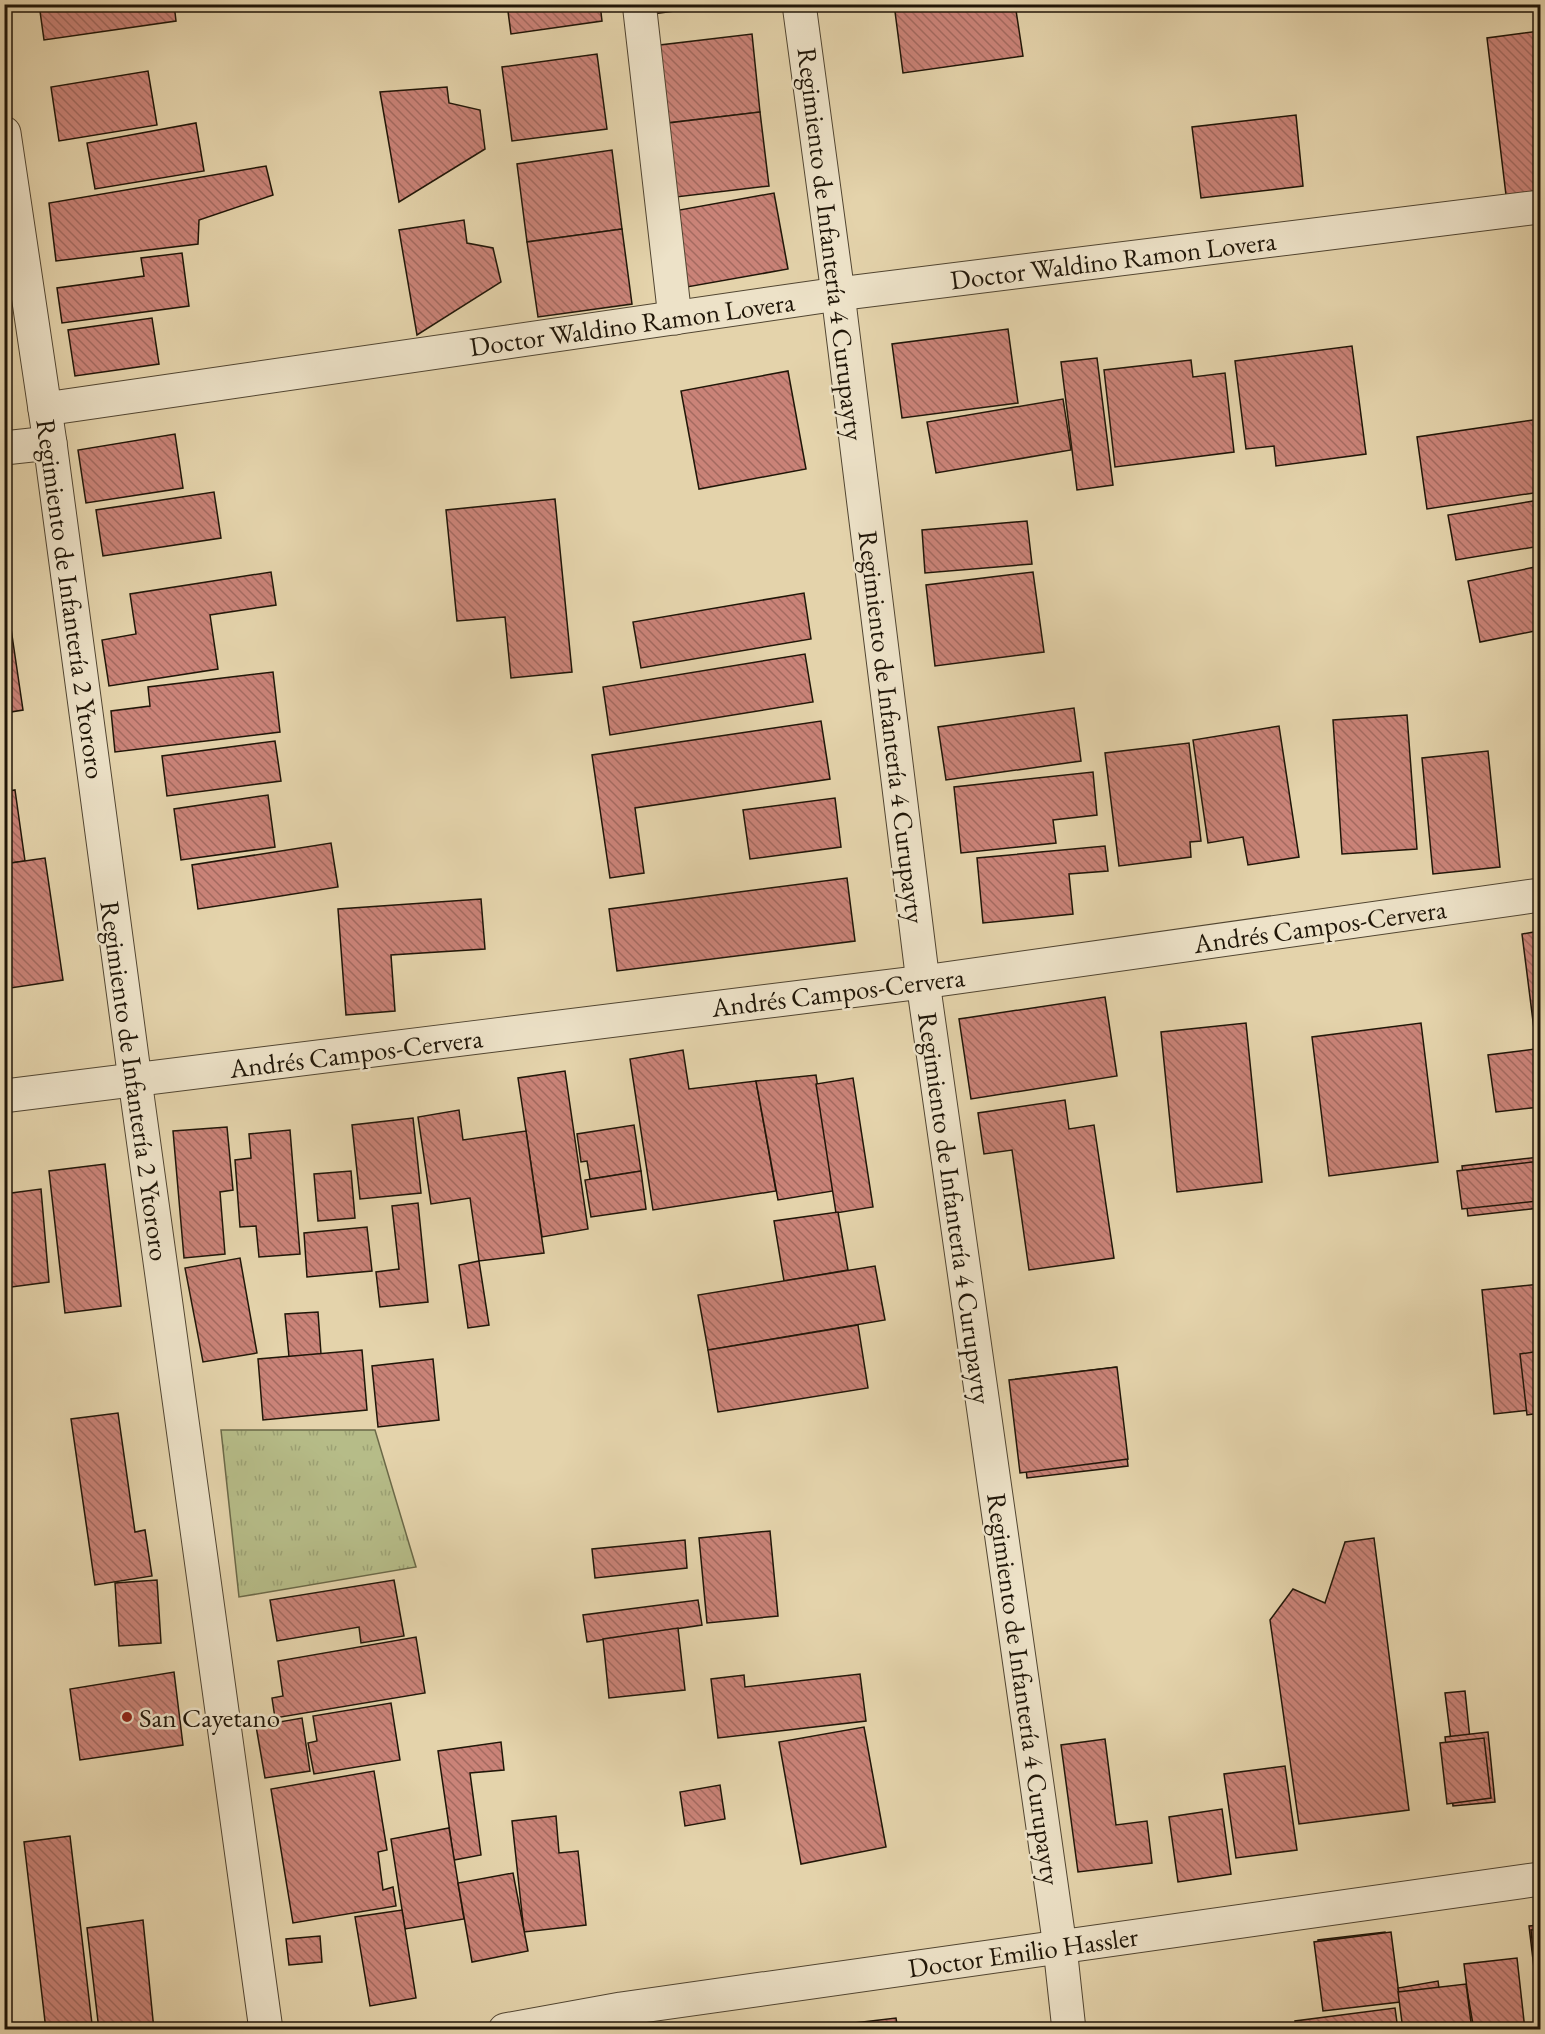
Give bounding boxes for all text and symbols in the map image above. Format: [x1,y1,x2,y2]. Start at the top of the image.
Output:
street label: Regimiento de Infantería 4 Curupayty [790,45,873,443]
street label: Doctor Waldino Ramon Lovera [948,223,1278,297]
street label: Doctor Waldino Ramon Lovera [467,284,797,364]
street label: Regimiento de Infantería 2 Ytororo [28,417,114,781]
street label: Regimiento de Infantería 4 Curupayty [851,528,934,926]
street label: Andrés Campos-Cervera [1190,891,1449,961]
street label: Regimiento de Infantería 2 Ytororo [92,899,178,1263]
street label: Andrés Campos-Cervera [708,959,967,1025]
street label: Regimiento de Infantería 4 Curupayty [910,1010,1000,1407]
street label: Andrés Campos-Cervera [226,1020,485,1086]
street label: Regimiento de Infantería 4 Curupayty [979,1491,1069,1888]
place label: San Cayetano [139,1700,280,1735]
marker: San Cayetano [120,1710,134,1724]
street label: Doctor Emilio Hassler [906,1919,1140,1985]

